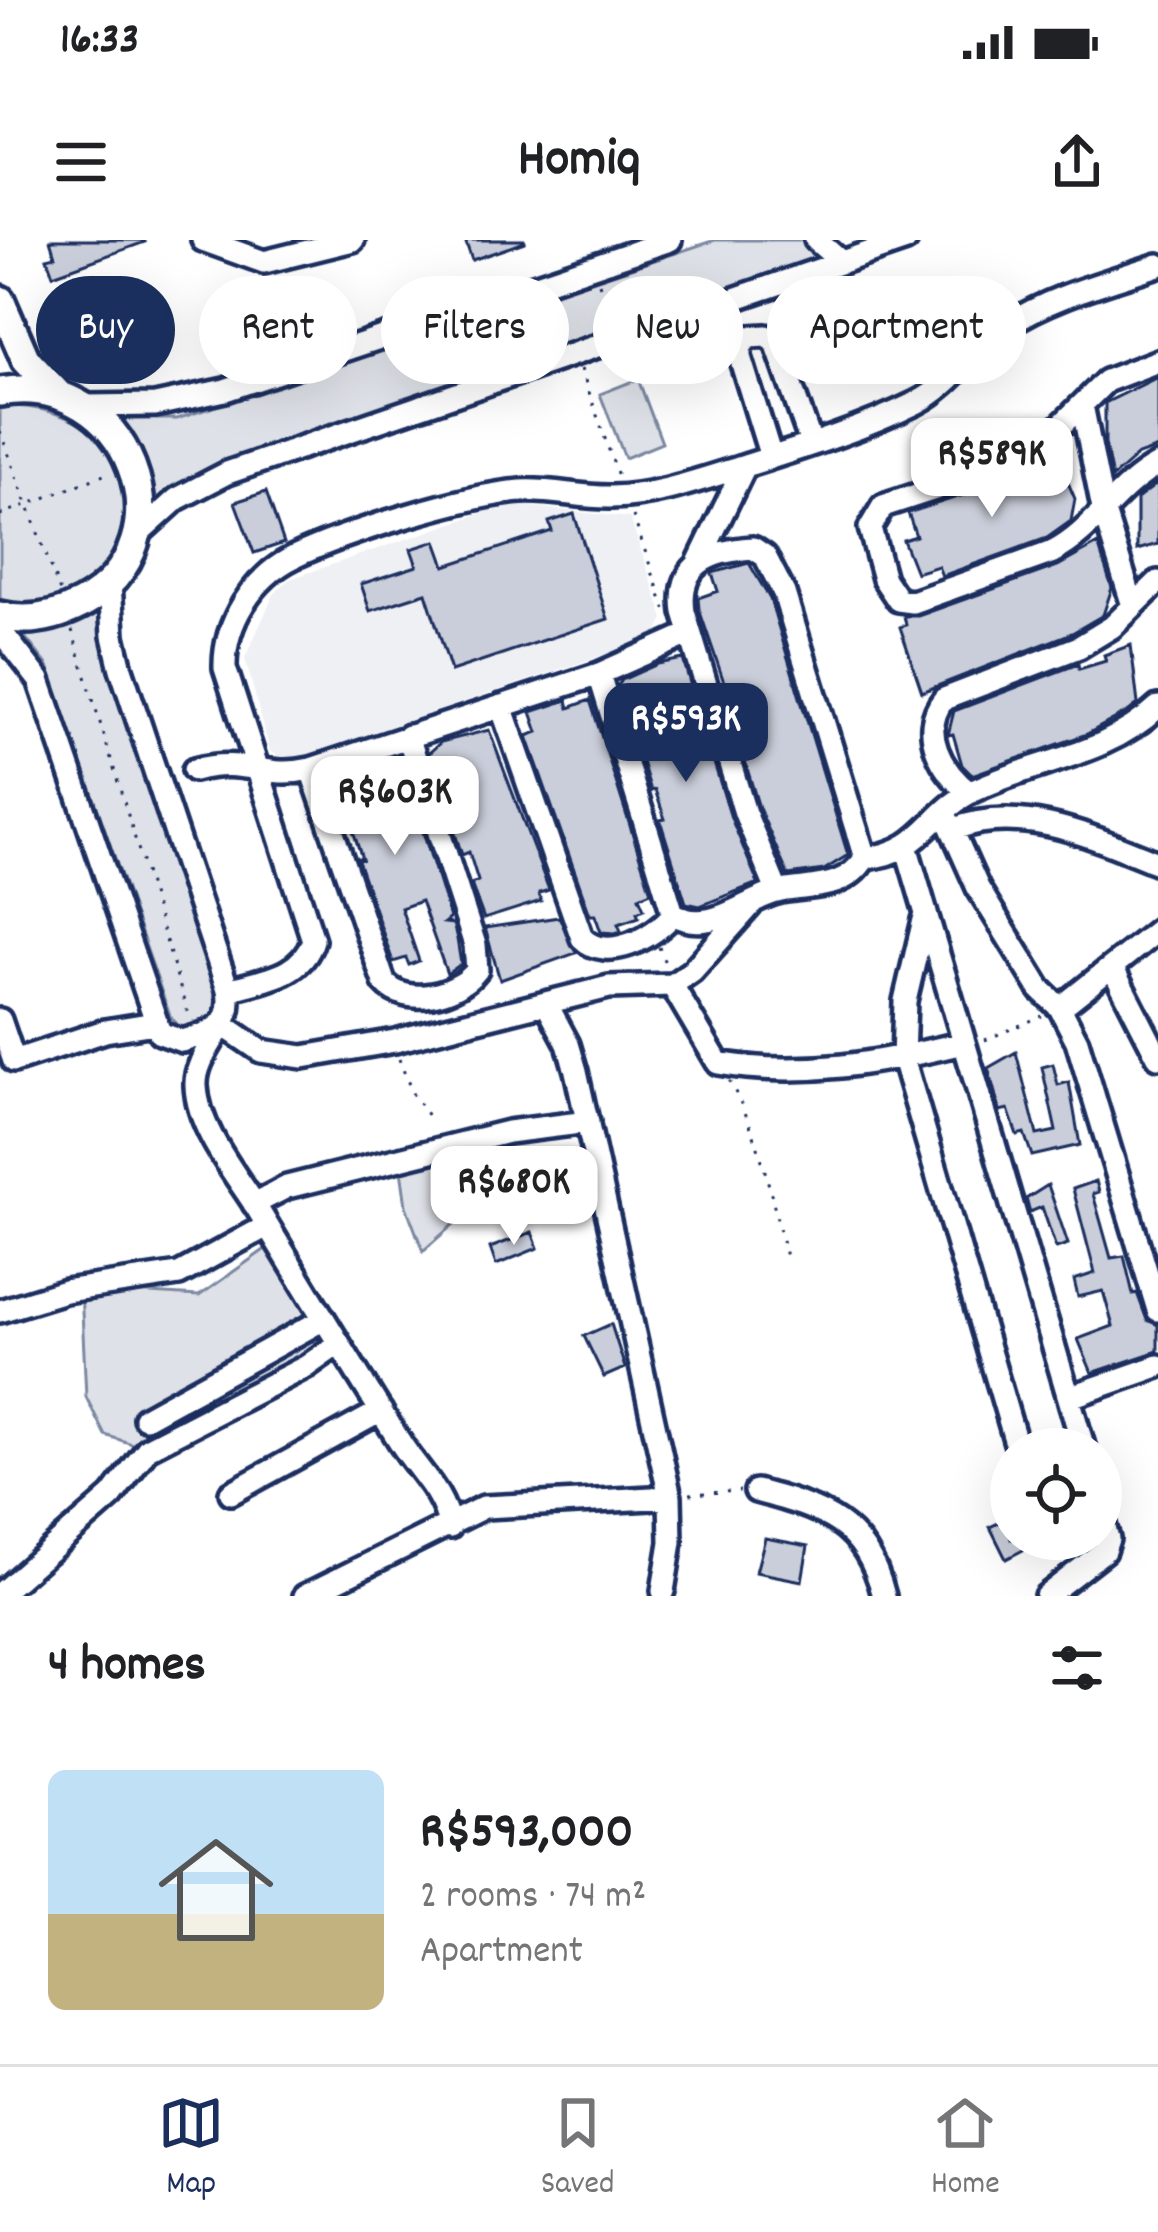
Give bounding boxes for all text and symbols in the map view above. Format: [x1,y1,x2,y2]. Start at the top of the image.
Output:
text: 16:33 [60,10,139,74]
text: Homiq [518,124,640,201]
icon: menu [48,129,114,195]
icon: share [1044,129,1110,195]
chip: Buy [36,276,175,384]
chip: Rent [199,276,357,384]
chip: Filters [381,276,569,384]
chip: New [593,276,743,384]
chip: Apartment [767,276,1026,384]
pin: R$589K [894,418,1090,520]
text: R$589K [938,429,1046,484]
pin: R$593K [588,683,784,785]
text: R$593K [631,694,741,749]
pin: R$603K [297,756,493,858]
text: R$603K [338,767,452,822]
pin: R$680K [416,1146,612,1248]
text: R$680K [458,1157,570,1212]
map controls [990,1428,1122,1560]
button: locate [990,1428,1122,1560]
text: 4 homes [48,1632,206,1704]
icon: filters [1044,1635,1110,1701]
text: R$593,000 [420,1799,633,1871]
icon: home [144,1818,288,1962]
text: 2 rooms · 74 m² [420,1871,646,1926]
text: Apartment [420,1926,583,1981]
tab: Map [158,2090,224,2209]
tab: Saved [541,2090,615,2209]
tab: Home [931,2090,1000,2209]

